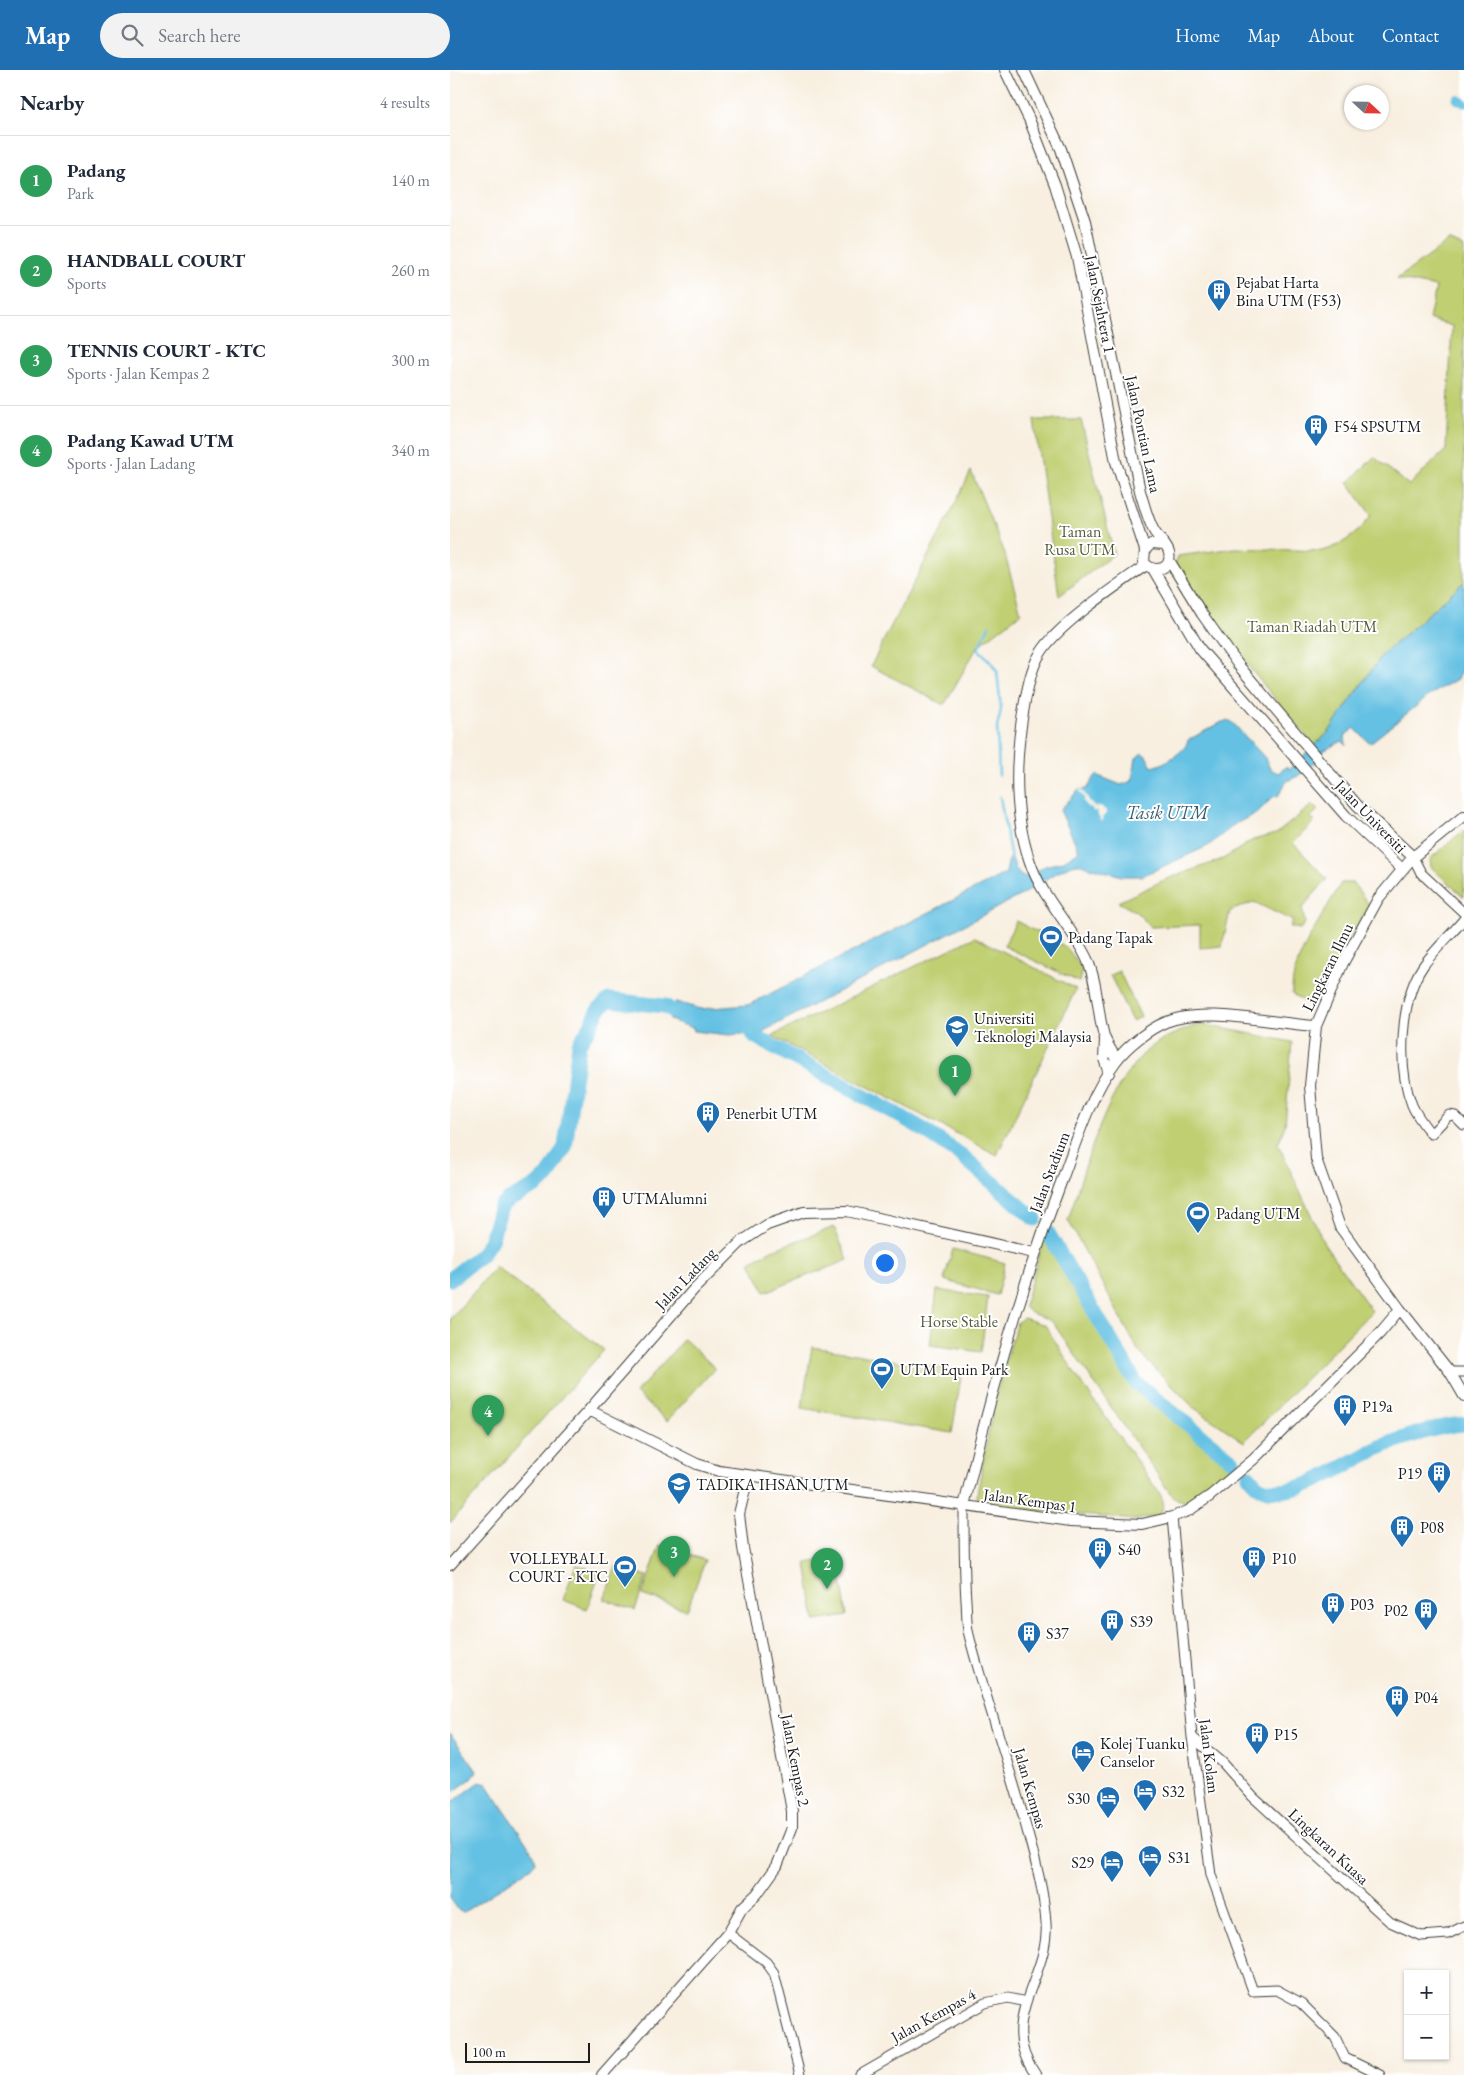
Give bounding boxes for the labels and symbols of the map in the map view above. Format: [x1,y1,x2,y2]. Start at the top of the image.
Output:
north arrow [1344,85,1389,130]
street label: Jalan Sejahtera 1 [1080,251,1120,355]
place label: Pejabat Harta Bina UTM (F53) [1236,272,1341,311]
building icon: Pejabat Harta Bina UTM (F53) [1206,278,1232,312]
street label: Jalan Pontian Lama [1120,371,1166,495]
building icon: F54 SPSUTM [1303,413,1329,447]
place label: F54 SPSUTM [1334,416,1421,437]
park label: Taman Rusa UTM [1044,521,1116,560]
park label: Taman Riadah UTM [1247,616,1377,637]
street label: Jalan Universiti [1329,774,1411,858]
water label: Tasik UTM [1126,801,1209,824]
street label: Lingkaran Ilmu [1297,919,1358,1015]
sports icon: Padang Tapak [1038,924,1064,958]
place label: Padang Tapak [1068,927,1153,948]
place label: Universiti Teknologi Malaysia [974,1008,1092,1047]
school or university icon: Universiti Teknologi Malaysia [944,1014,970,1048]
pin: 1 [939,1055,971,1096]
building icon: Penerbit UTM [695,1100,721,1134]
place label: Penerbit UTM [726,1103,818,1124]
street label: Jalan Stadium [1024,1128,1075,1218]
building icon: UTMAlumni [591,1185,617,1219]
place label: UTMAlumni [622,1188,707,1209]
sports icon: Padang UTM [1185,1200,1211,1234]
place label: Padang UTM [1216,1203,1300,1224]
street label: Jalan Ladang [649,1242,721,1316]
your location [872,1250,898,1276]
park label: Horse Stable [920,1311,998,1332]
sports icon: UTM Equin Park [869,1356,895,1390]
place label: UTM Equin Park [900,1359,1009,1380]
building icon: P19a [1332,1393,1358,1427]
pin: 4 [472,1395,504,1436]
place label: P19a [1362,1396,1393,1417]
building icon: P19 [1426,1460,1452,1494]
place label: P19 [1398,1463,1422,1484]
school or university icon: TADIKA IHSAN UTM [666,1471,692,1505]
place label: TADIKA IHSAN UTM [696,1474,849,1495]
street label: Jalan Kempas 1 [980,1483,1078,1517]
building icon: P08 [1389,1514,1415,1548]
place label: P08 [1420,1517,1445,1538]
pin: 3 [658,1536,690,1577]
building icon: S40 [1087,1536,1113,1570]
place label: S40 [1118,1539,1141,1560]
building icon: P10 [1241,1545,1267,1579]
place label: VOLLEYBALL COURT - KTC [509,1548,609,1587]
pin: 2 [811,1548,843,1589]
place label: P10 [1272,1548,1297,1569]
sports icon: VOLLEYBALL COURT - KTC [612,1554,638,1588]
building icon: P03 [1320,1591,1346,1625]
place label: P03 [1350,1594,1375,1615]
building icon: P02 [1413,1597,1439,1631]
place label: P02 [1384,1600,1408,1621]
building icon: S39 [1099,1608,1125,1642]
place label: S39 [1130,1611,1153,1632]
building icon: S37 [1016,1620,1042,1654]
place label: S37 [1046,1623,1069,1644]
building icon: P04 [1384,1684,1410,1718]
place label: P04 [1414,1687,1439,1708]
street label: Jalan Kempas 2 [776,1710,815,1808]
street label: Jalan Kolam [1194,1716,1225,1795]
building icon: P15 [1244,1721,1270,1755]
place label: P15 [1274,1724,1298,1745]
place label: Kolej Tuanku Canselor [1100,1733,1186,1772]
hotel icon: Kolej Tuanku Canselor [1070,1739,1096,1773]
street label: Jalan Kempas [1008,1744,1052,1831]
hotel icon: S32 [1132,1778,1158,1812]
place label: S32 [1162,1781,1185,1802]
hotel icon: S30 [1095,1785,1121,1819]
place label: S30 [1067,1788,1090,1809]
street label: Lingkaran Kuasa [1284,1803,1374,1890]
hotel icon: S31 [1137,1844,1163,1878]
place label: S31 [1168,1847,1191,1868]
hotel icon: S29 [1099,1849,1125,1883]
place label: S29 [1071,1852,1094,1873]
street label: Jalan Kempas 4 [885,1983,980,2048]
scale bar [465,2040,590,2063]

